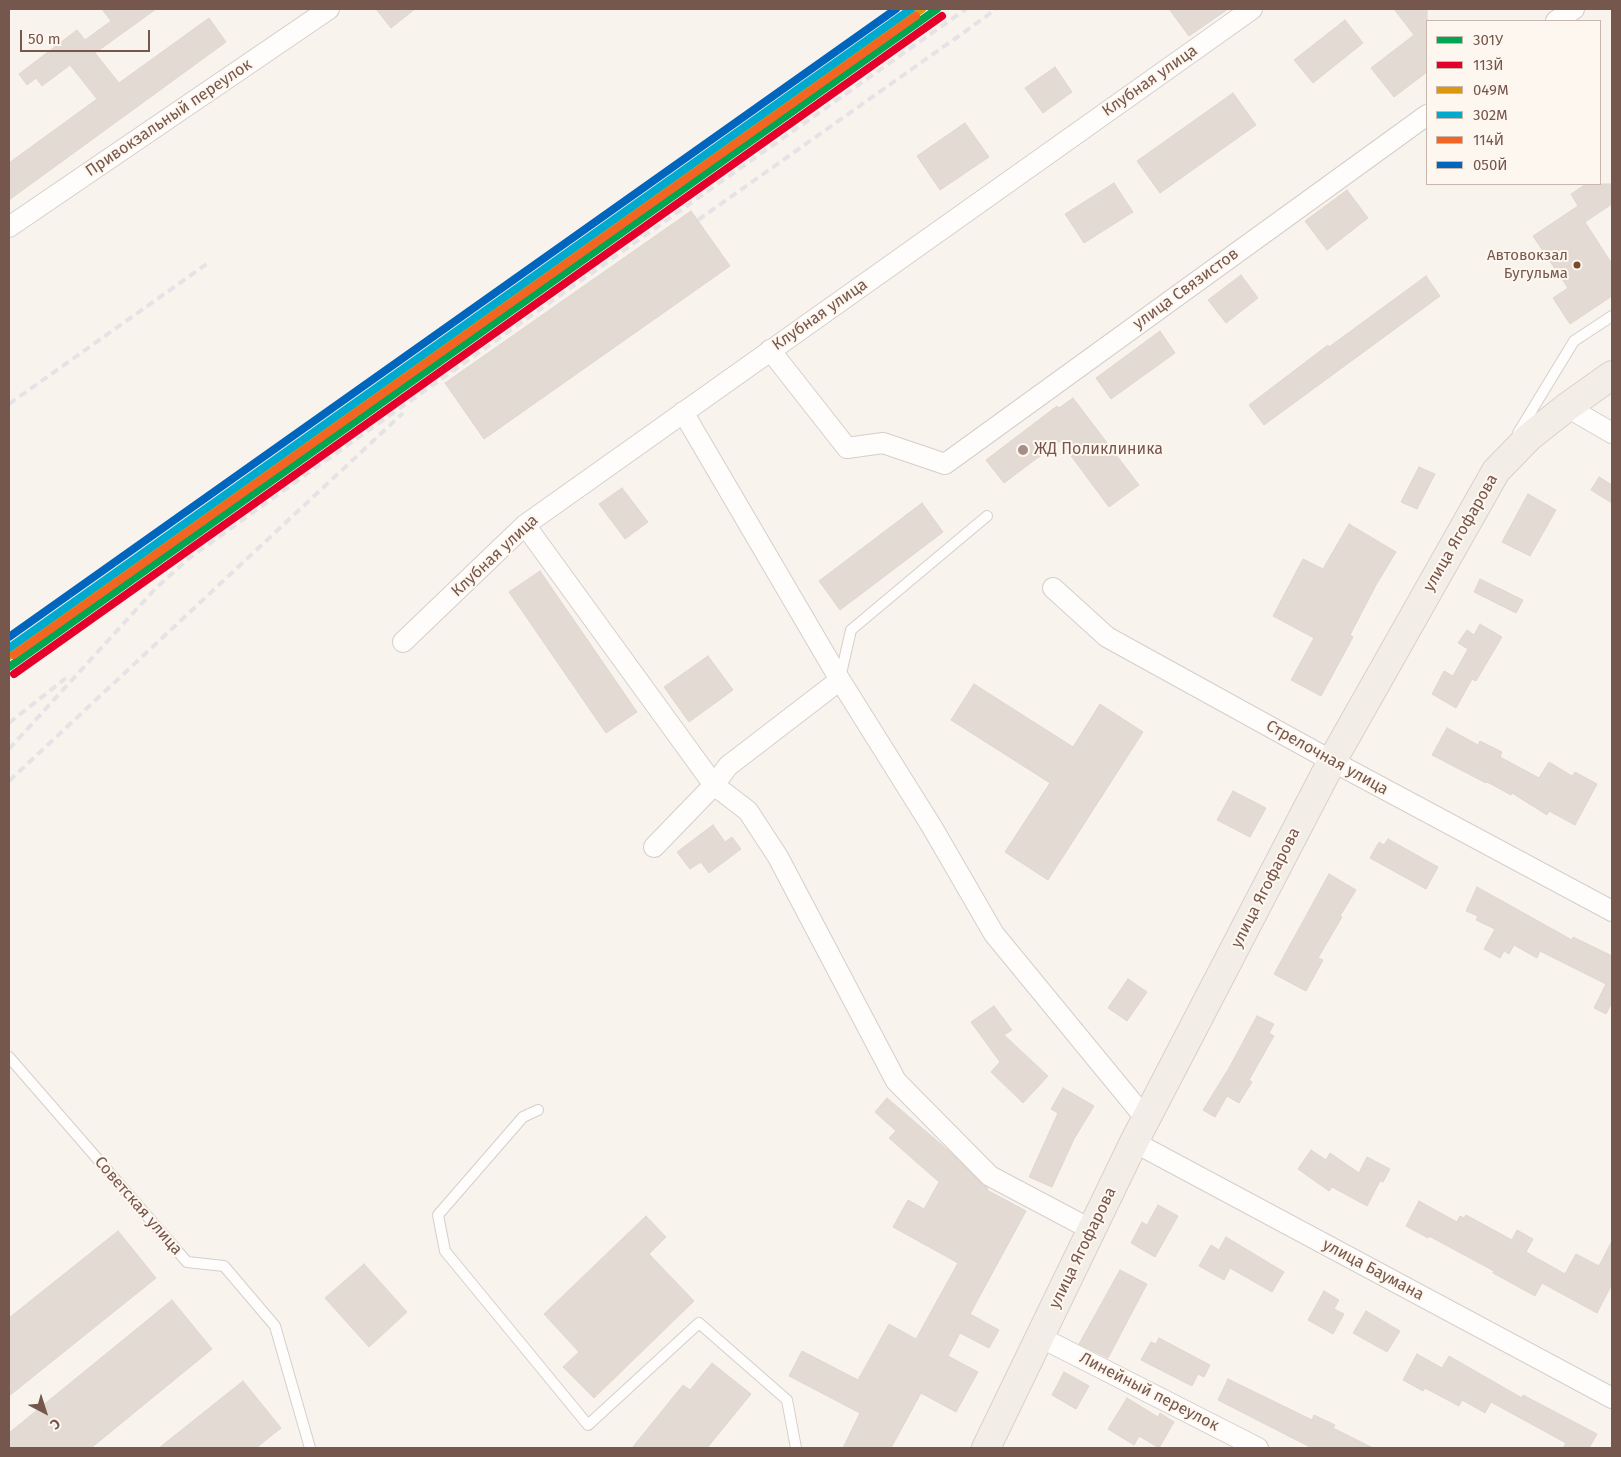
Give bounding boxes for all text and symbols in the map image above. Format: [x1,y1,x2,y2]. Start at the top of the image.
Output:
scale bar [22,20,152,52]
legend [1426,20,1601,185]
text: 50 m [28,30,61,48]
text: 301У [1473,31,1503,49]
street label: Клубная улица [1099,41,1201,121]
street label: Привокзальный переулок [82,55,256,181]
text: 113Й [1473,56,1504,74]
text: 049М [1473,81,1509,99]
text: 302М [1473,106,1508,124]
text: 114Й [1473,131,1504,149]
text: 050Й [1473,156,1508,174]
street label: улица Связистов [1129,244,1243,334]
place label: Автовокзал Бугульма [1487,247,1568,282]
marker: Автовокзал Бугульма [1572,260,1582,270]
street label: Клубная улица [769,275,871,355]
place label: ЖД Поликлиника [1034,440,1163,460]
marker: ЖД Поликлиника [1016,443,1030,457]
street label: улица Ягофарова [1420,471,1502,595]
street label: Клубная улица [448,511,542,601]
street label: Стрелочная улица [1263,716,1391,800]
street label: улица Ягофарова [1227,825,1305,951]
street label: Советская улица [90,1153,186,1259]
street label: улица Ягофарова [1045,1184,1121,1312]
street label: улица Баумана [1319,1235,1427,1305]
street label: Линейный переулок [1076,1349,1222,1435]
north arrow [20,1387,70,1437]
text: С [46,1415,64,1433]

